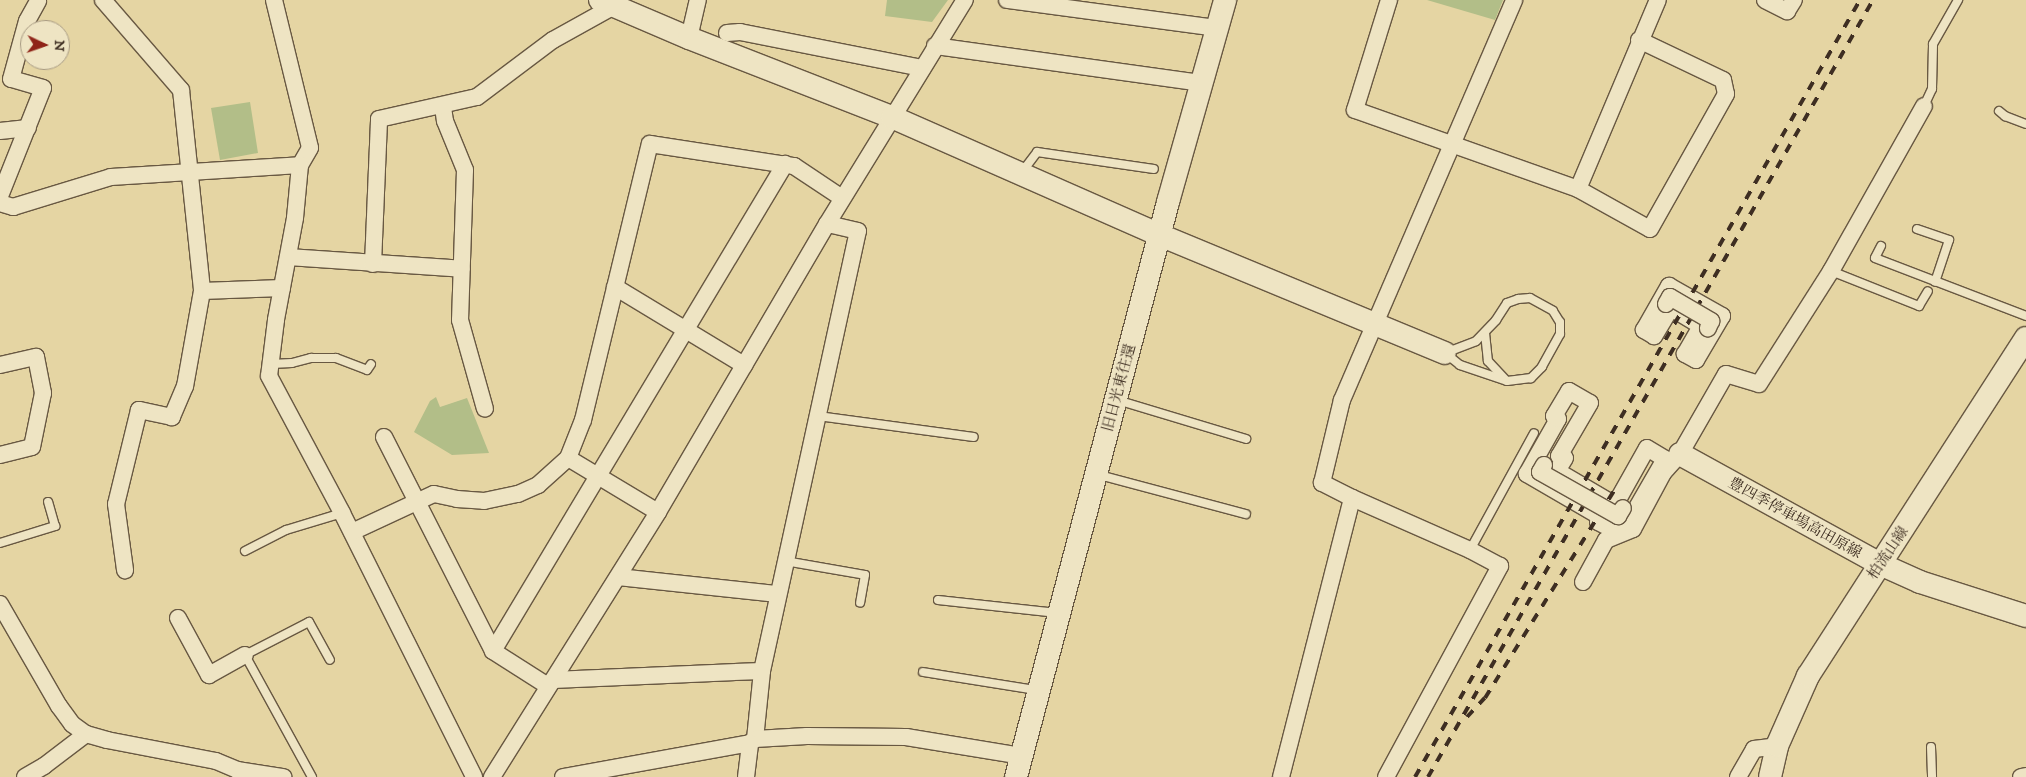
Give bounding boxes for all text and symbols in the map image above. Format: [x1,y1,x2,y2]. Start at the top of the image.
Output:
north arrow [20,20,70,70]
text: N [50,40,68,52]
street label: 旧日光東往還 [1099,342,1139,434]
street label: 豊四季停車場高田原線 [1725,474,1865,562]
street label: 柏流山線 [1864,523,1912,583]

